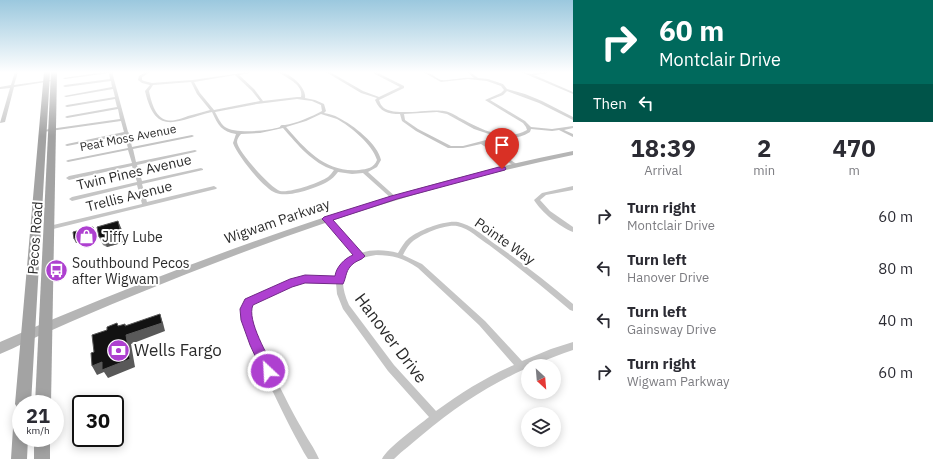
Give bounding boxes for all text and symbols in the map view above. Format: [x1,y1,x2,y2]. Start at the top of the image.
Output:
text: 60 m [659,12,724,49]
icon: right [593,16,645,68]
text: Montclair Drive [659,48,781,71]
icon: left [635,92,657,114]
text: Then [593,94,627,113]
street label: Peat Moss Avenue [78,121,178,154]
pin [485,128,519,169]
text: 18:39 [630,132,696,164]
text: 2 [757,132,771,164]
text: 470 [832,132,876,164]
icon: arrive [491,134,513,156]
street label: Twin Pines Avenue [75,150,194,194]
text: Arrival [644,162,682,179]
text: min [753,162,775,179]
text: m [848,162,860,179]
street label: Trellis Avenue [84,177,174,215]
street label: Wigwam Parkway [222,195,332,247]
text: Turn right [627,198,696,217]
street label: Pecos Road [23,201,47,275]
icon: right [593,205,615,227]
text: 60 m [878,207,913,226]
street label: Pointe Way [471,214,539,268]
text: Montclair Drive [627,217,715,234]
shop icon: Jiffy Lube [73,224,99,250]
place label: Jiffy Lube [102,228,163,246]
text: Turn left [627,250,687,269]
place label: Southbound Pecos after Wigwam [72,254,190,288]
icon: left [593,257,615,279]
bus stop icon: Southbound Pecos after Wigwam [44,258,70,284]
text: 80 m [878,259,913,278]
text: Hanover Drive [627,269,709,286]
street label: Hanover Drive [350,288,432,388]
text: Turn left [627,302,687,321]
icon: left [593,309,615,331]
text: 40 m [878,311,913,330]
text: Gainsway Drive [627,321,716,338]
bank icon: Wells Fargo [105,337,131,363]
place label: Wells Fargo [134,339,222,361]
position arrow [247,350,289,392]
text: Turn right [627,354,696,373]
north arrow [521,359,561,399]
map controls [521,359,561,447]
icon: right [593,361,615,383]
text: 60 m [878,363,913,382]
text: Wigwam Parkway [627,373,730,390]
speed limit sign: 30 [72,395,124,447]
text: 21 [26,402,50,429]
button: layers [521,407,561,447]
text: km/h [26,424,50,437]

